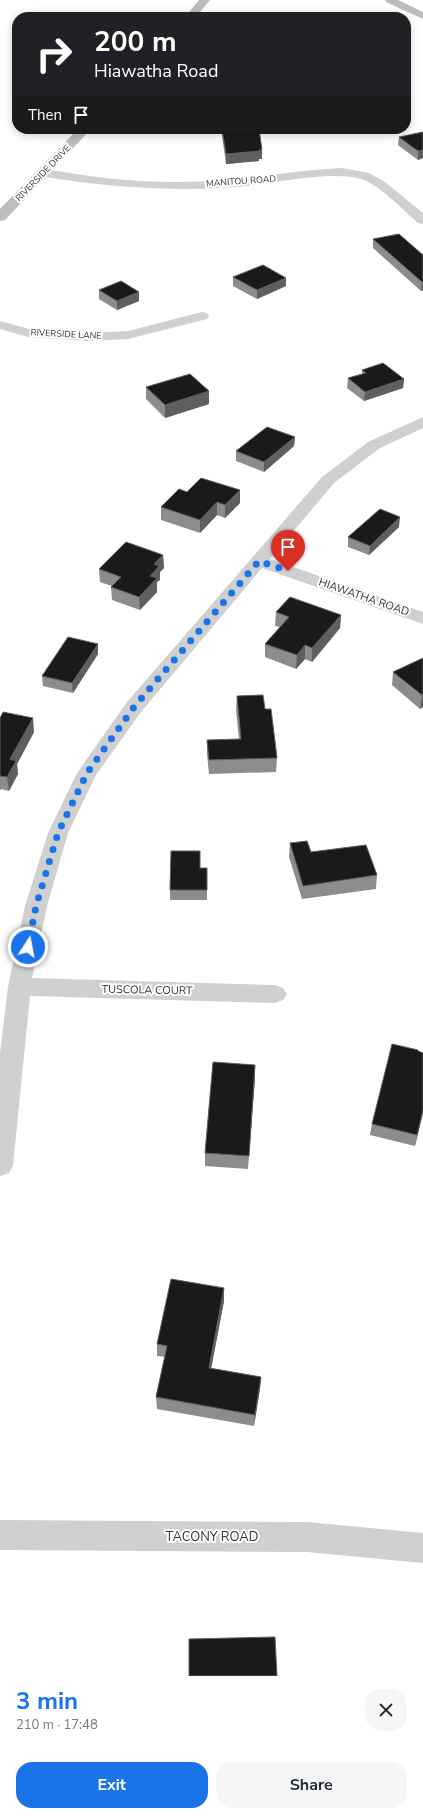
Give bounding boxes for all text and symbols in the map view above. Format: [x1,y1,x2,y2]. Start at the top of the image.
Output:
text: 200 m [94,23,177,61]
icon: right [28,28,80,80]
text: Hiawatha Road [94,59,218,83]
icon: arrive [70,104,92,126]
text: Then [28,105,62,125]
street label: RIVERSIDE DRIVE [13,142,73,204]
street label: MANITOU ROAD [206,173,277,189]
street label: RIVERSIDE LANE [30,326,102,342]
pin [271,530,305,571]
icon: arrive [277,536,299,558]
street label: HIAWATHA ROAD [317,574,411,620]
position arrow [7,926,49,968]
street label: TUSCOLA COURT [101,982,193,998]
street label: TACONY ROAD [166,1528,258,1546]
text: 3 min [16,1685,78,1717]
button: close [365,1689,407,1731]
text: 210 m · 17:48 [16,1716,98,1734]
button: Exit [16,1762,208,1808]
button: Share [216,1762,407,1808]

